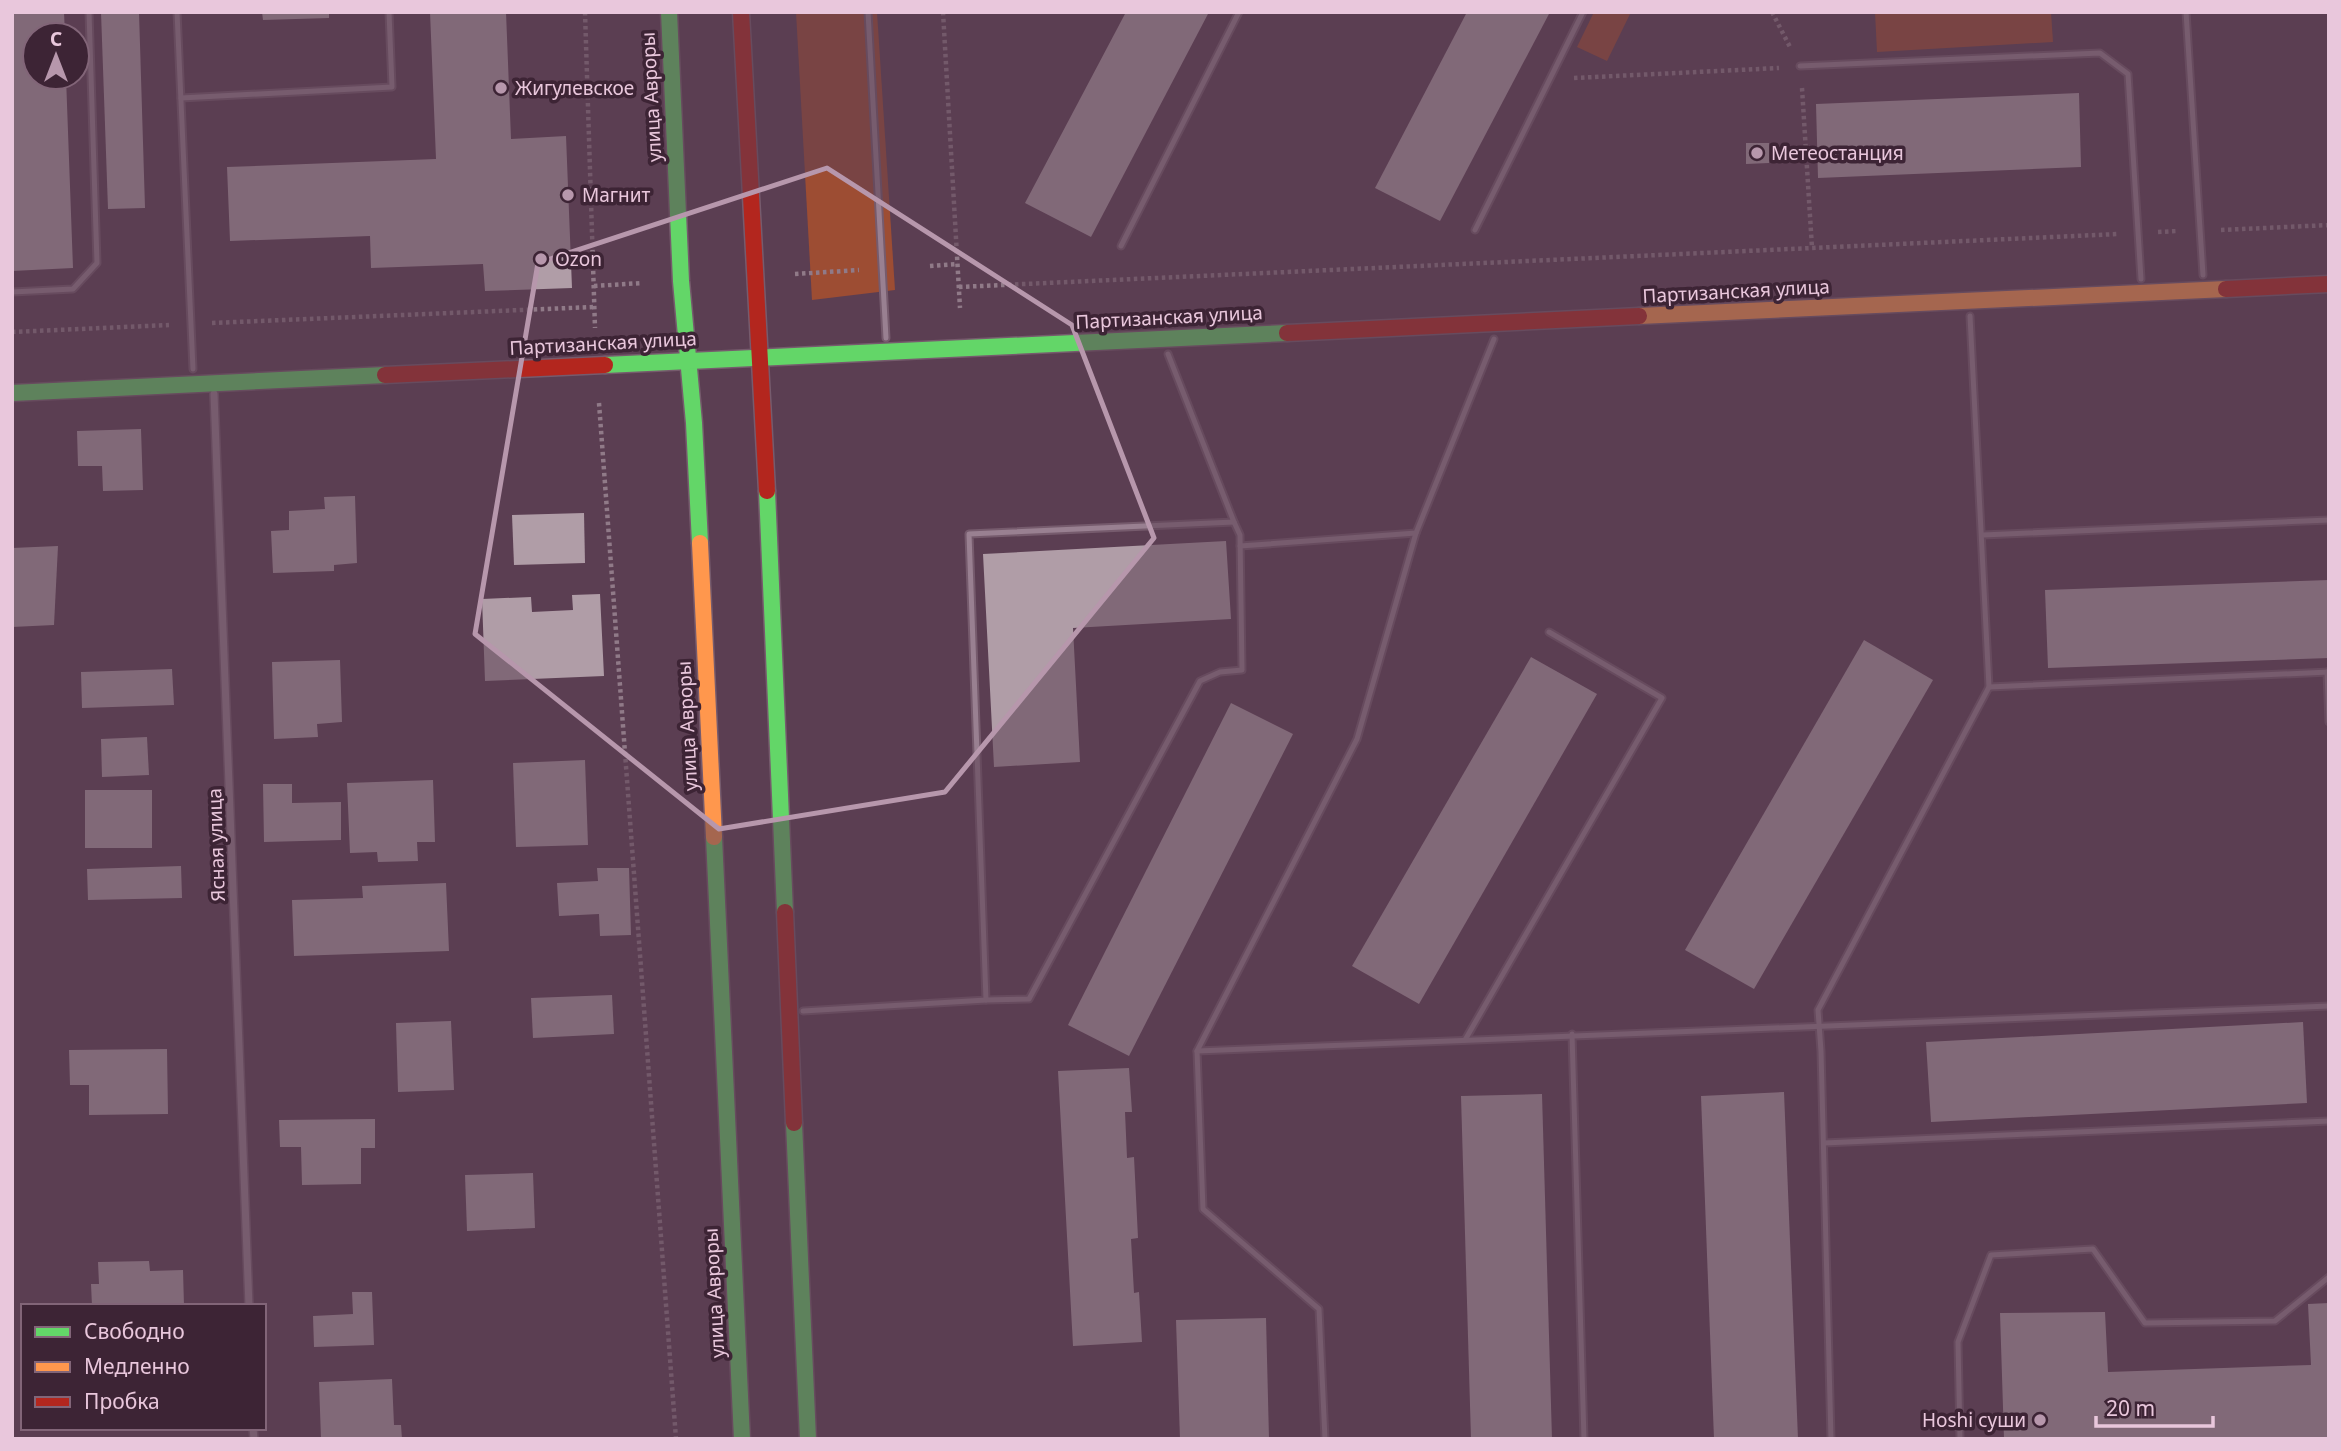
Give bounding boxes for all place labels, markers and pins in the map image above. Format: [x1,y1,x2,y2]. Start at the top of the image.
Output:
place label: Жигулевское [515,75,634,101]
marker: Жигулевское [493,80,509,96]
place label: Метеостанция [1771,140,1904,166]
marker: Метеостанция [1749,145,1765,161]
place label: Магнит [582,182,651,208]
marker: Магнит [560,187,576,203]
place label: Ozon [555,246,602,272]
marker: Ozon [533,251,549,267]
place label: Hoshi суши [1922,1407,2026,1433]
marker: Hoshi суши [2032,1412,2048,1428]

